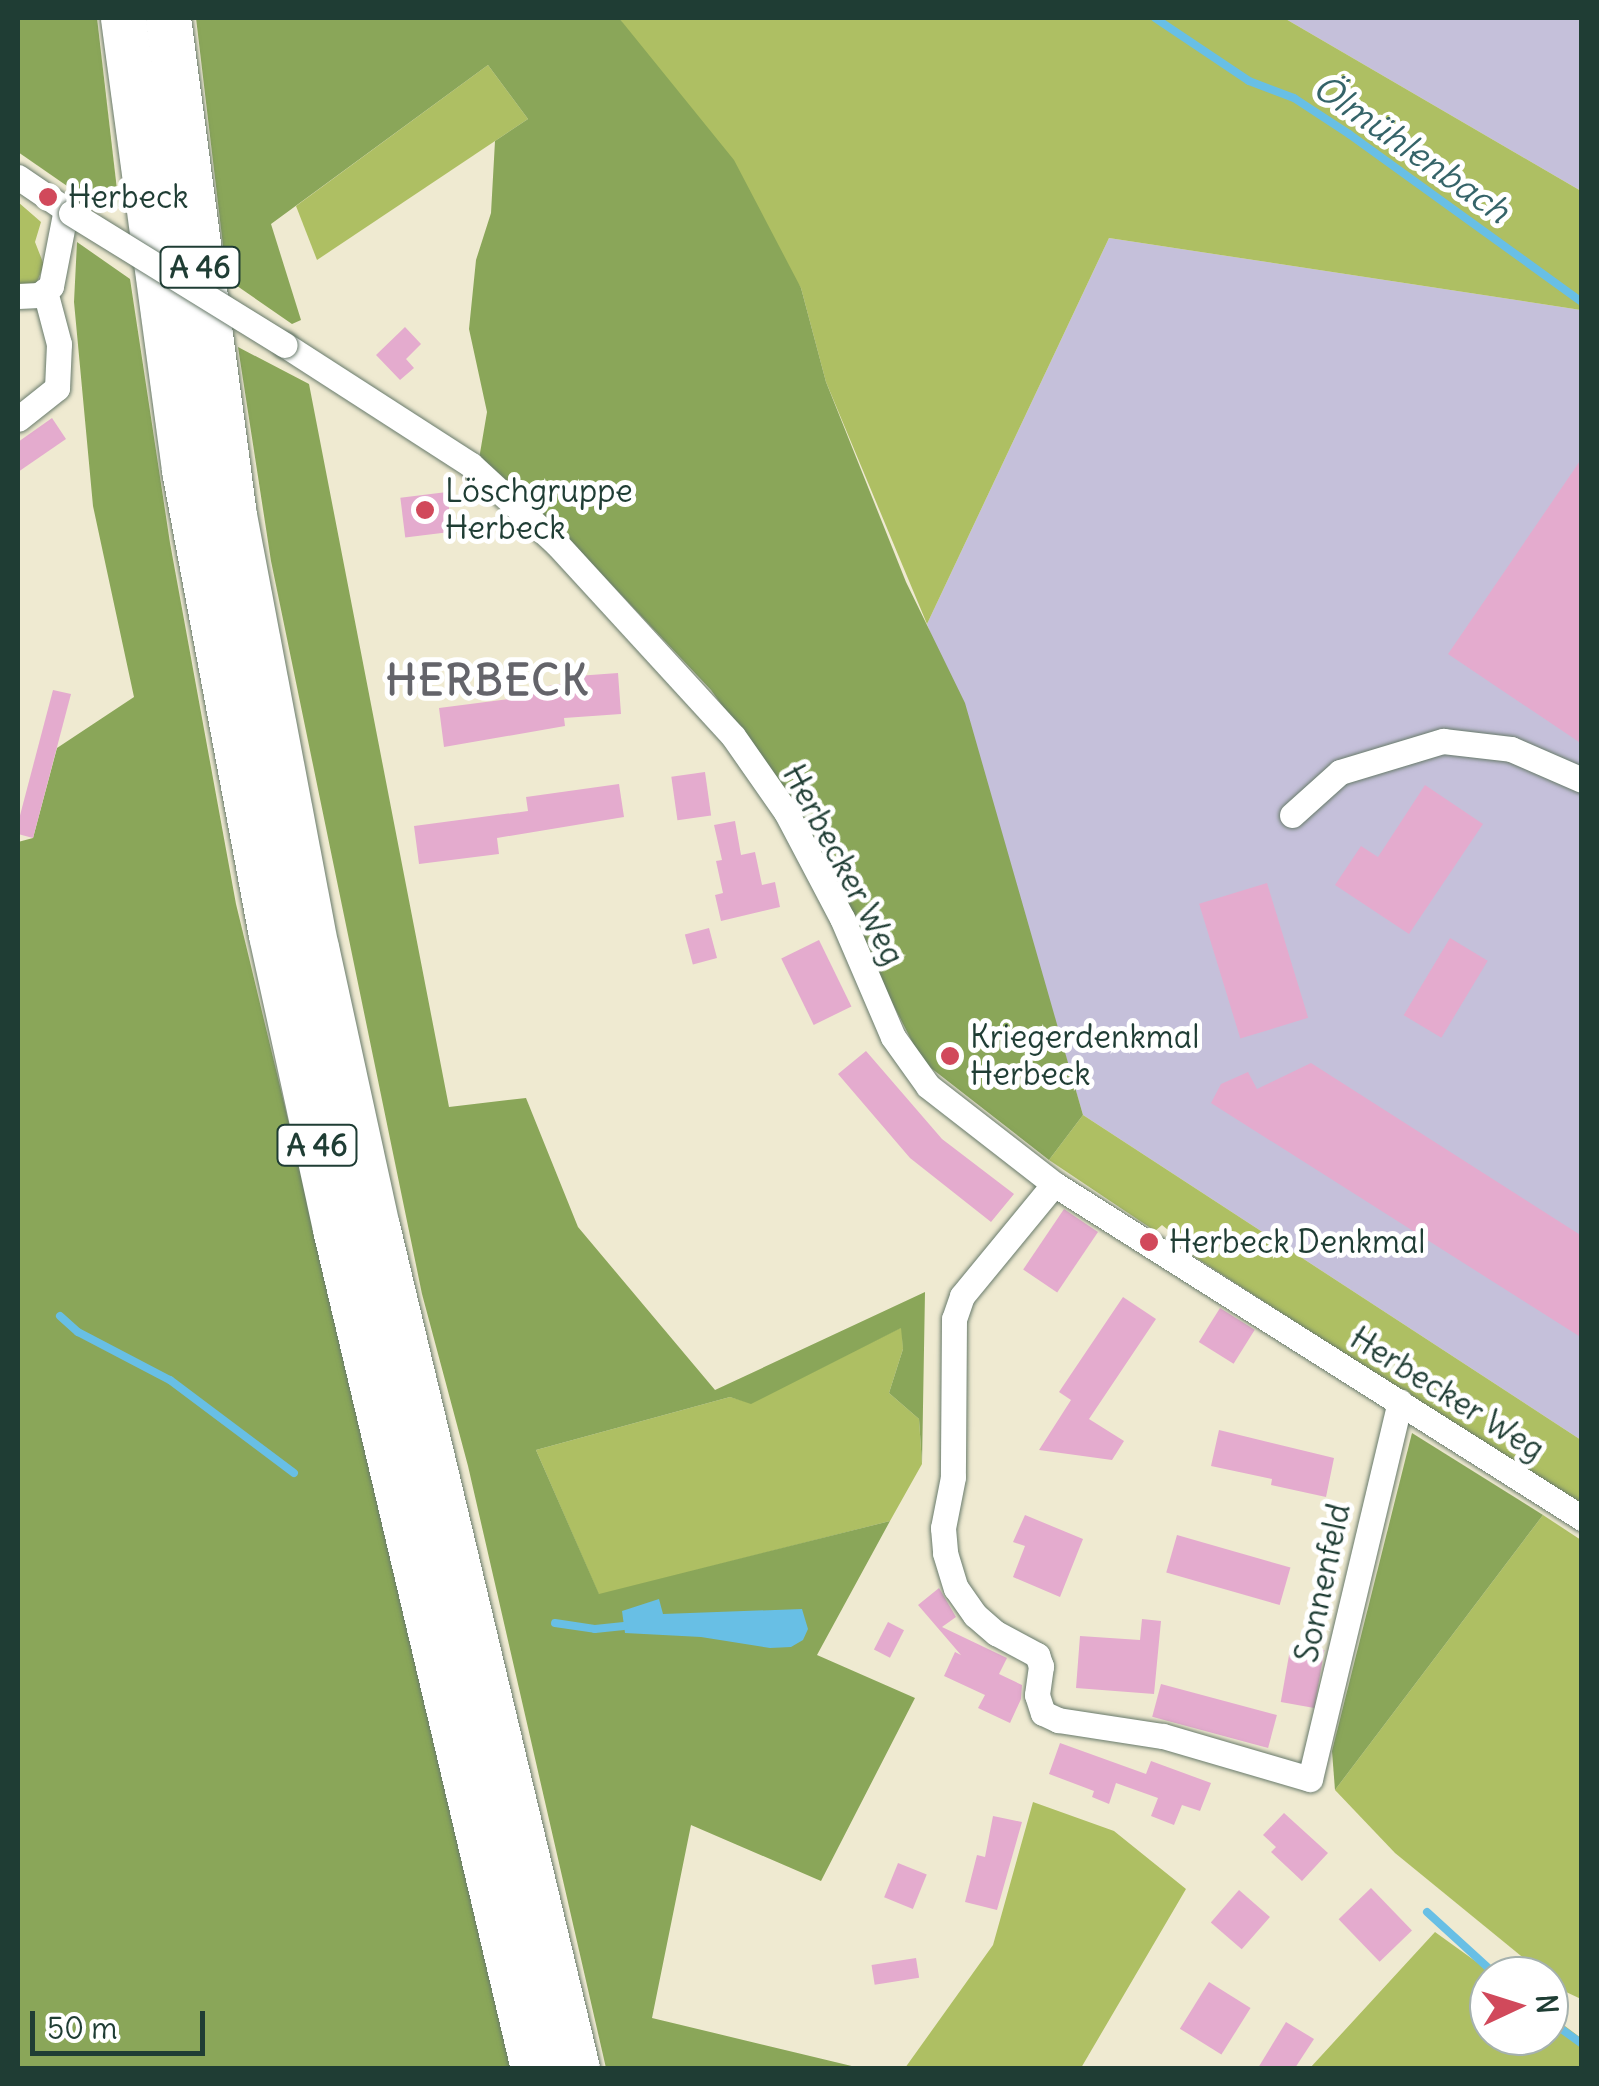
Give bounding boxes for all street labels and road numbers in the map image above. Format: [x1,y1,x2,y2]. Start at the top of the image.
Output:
road number: A 46 [158,242,242,292]
street label: Herbecker Weg [774,758,912,972]
road number: A 46 [274,1120,360,1170]
street label: Herbecker Weg [1343,1319,1551,1469]
street label: Sonnenfeld [1287,1500,1359,1666]

